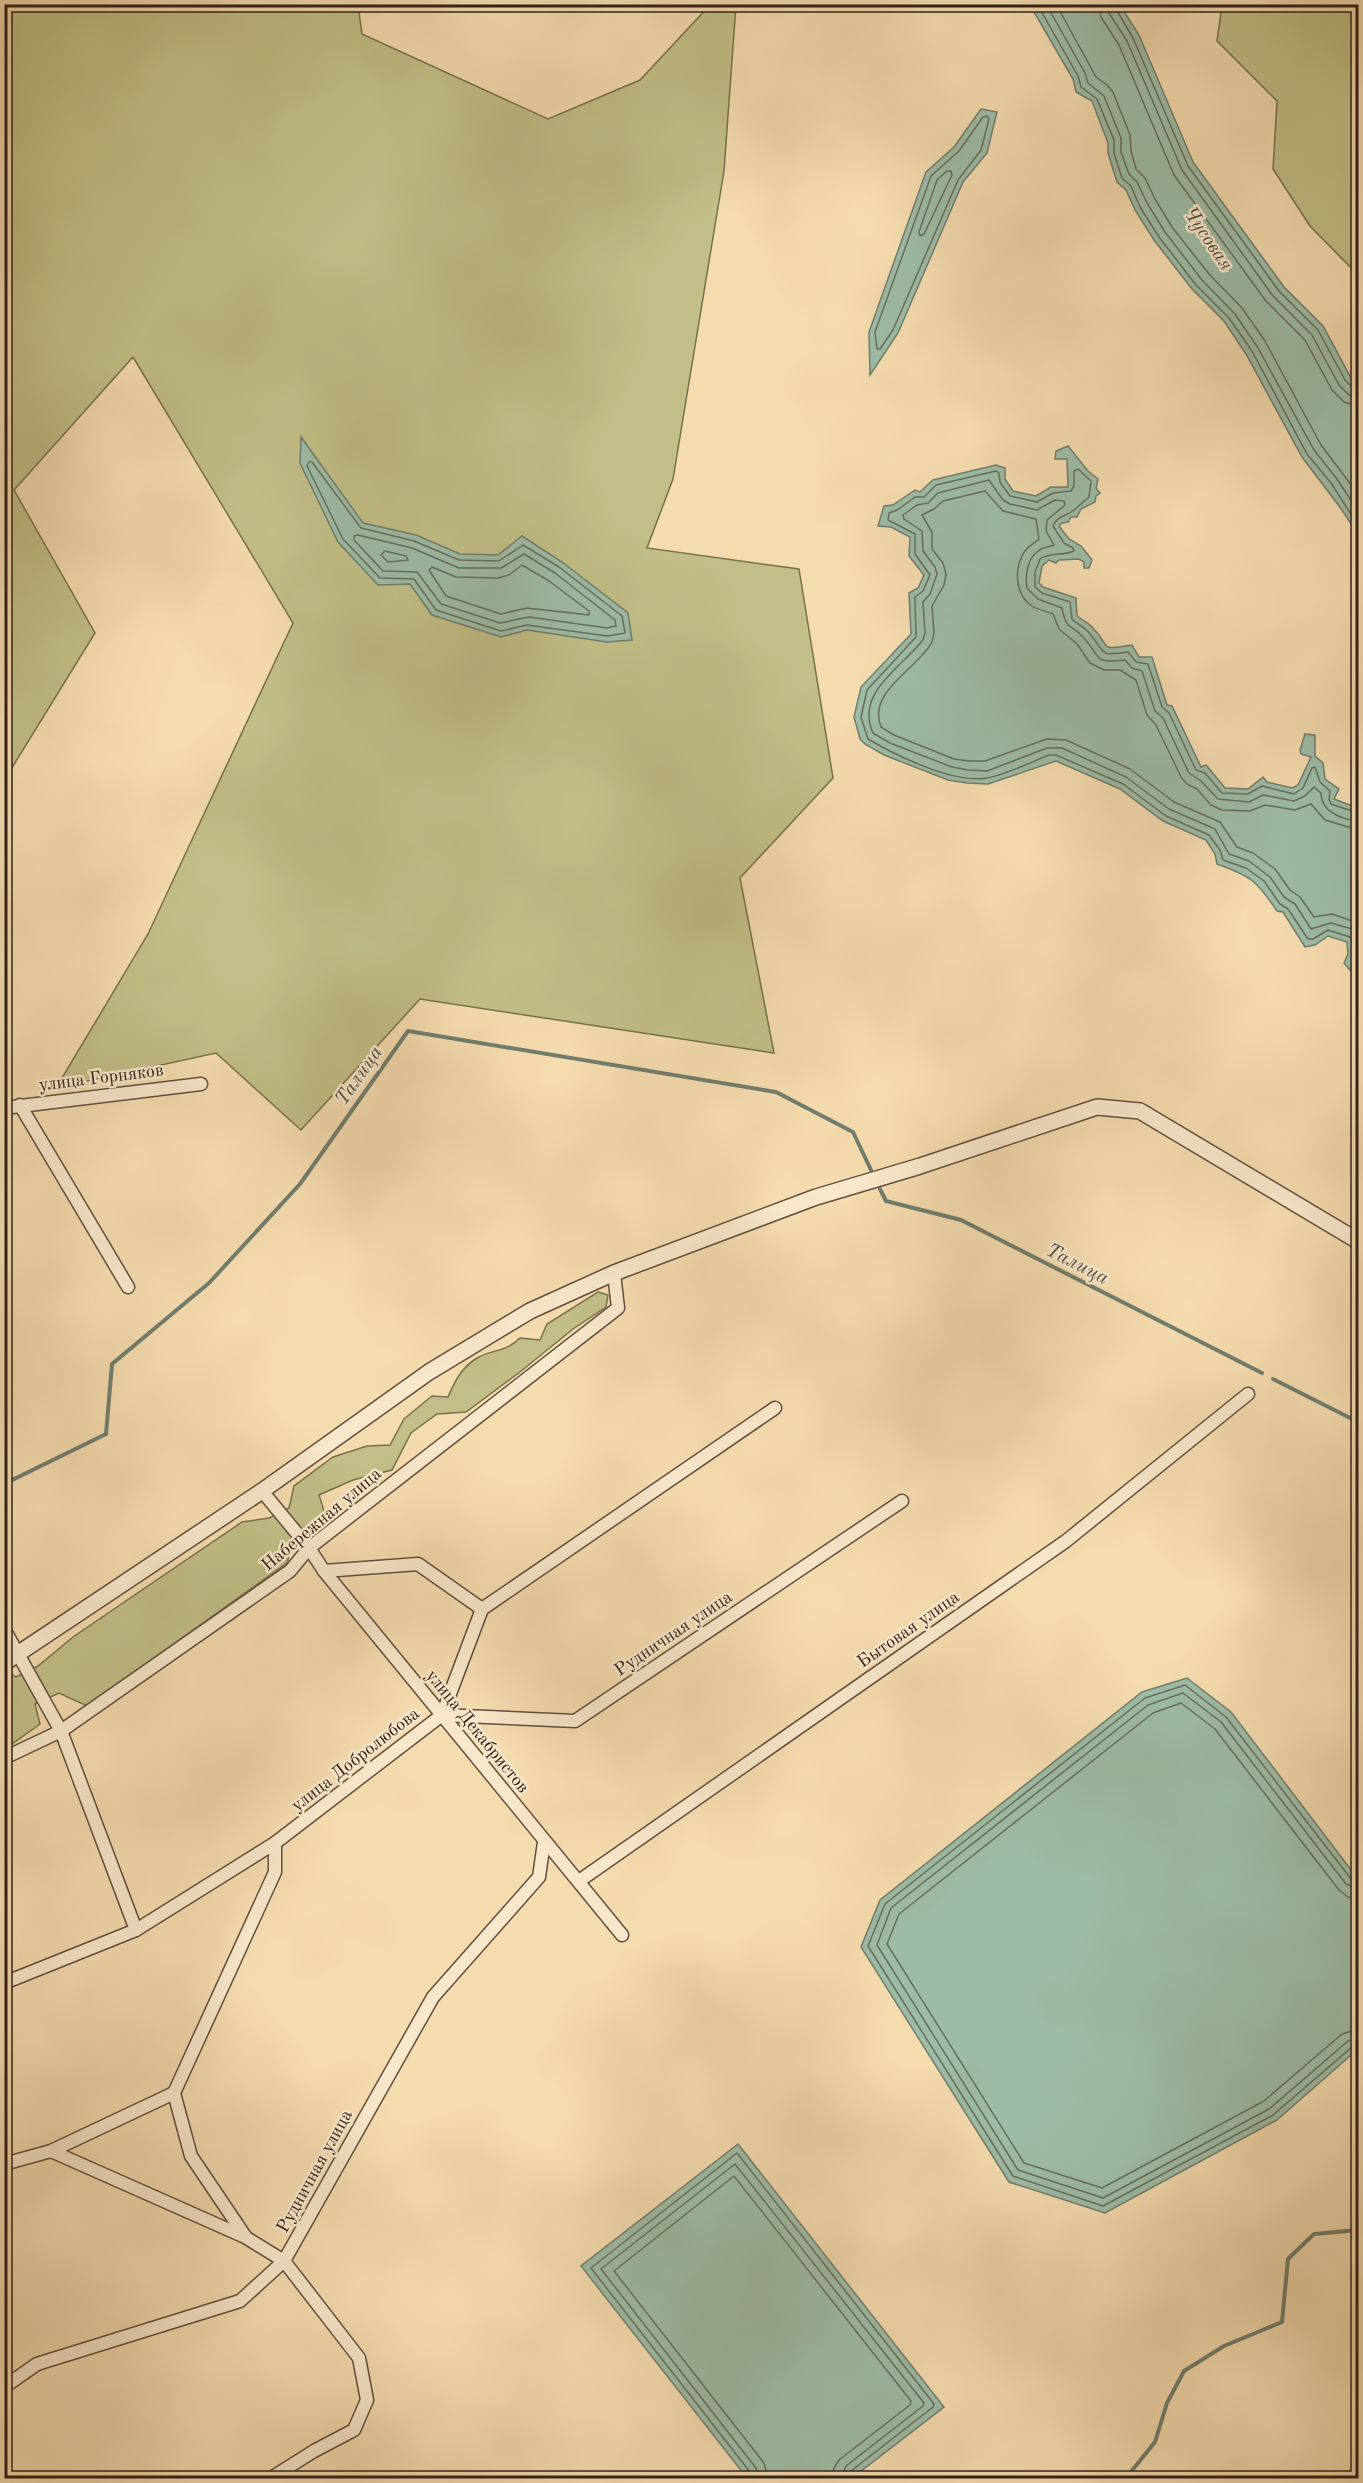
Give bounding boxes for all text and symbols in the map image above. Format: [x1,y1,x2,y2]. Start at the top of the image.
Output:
water label: Чусовая [1179,203,1236,275]
water label: Талица [332,1043,387,1109]
street label: улица Горняков [38,1061,165,1095]
water label: Талица [1043,1241,1112,1289]
street label: Набережная улица [258,1465,385,1575]
street label: Рудничная улица [612,1588,736,1680]
street label: Бытовая улица [854,1588,963,1672]
street label: улица Декабристов [422,1667,532,1797]
street label: улица Добролюбова [288,1704,423,1815]
street label: Рудничная улица [274,2107,356,2236]

